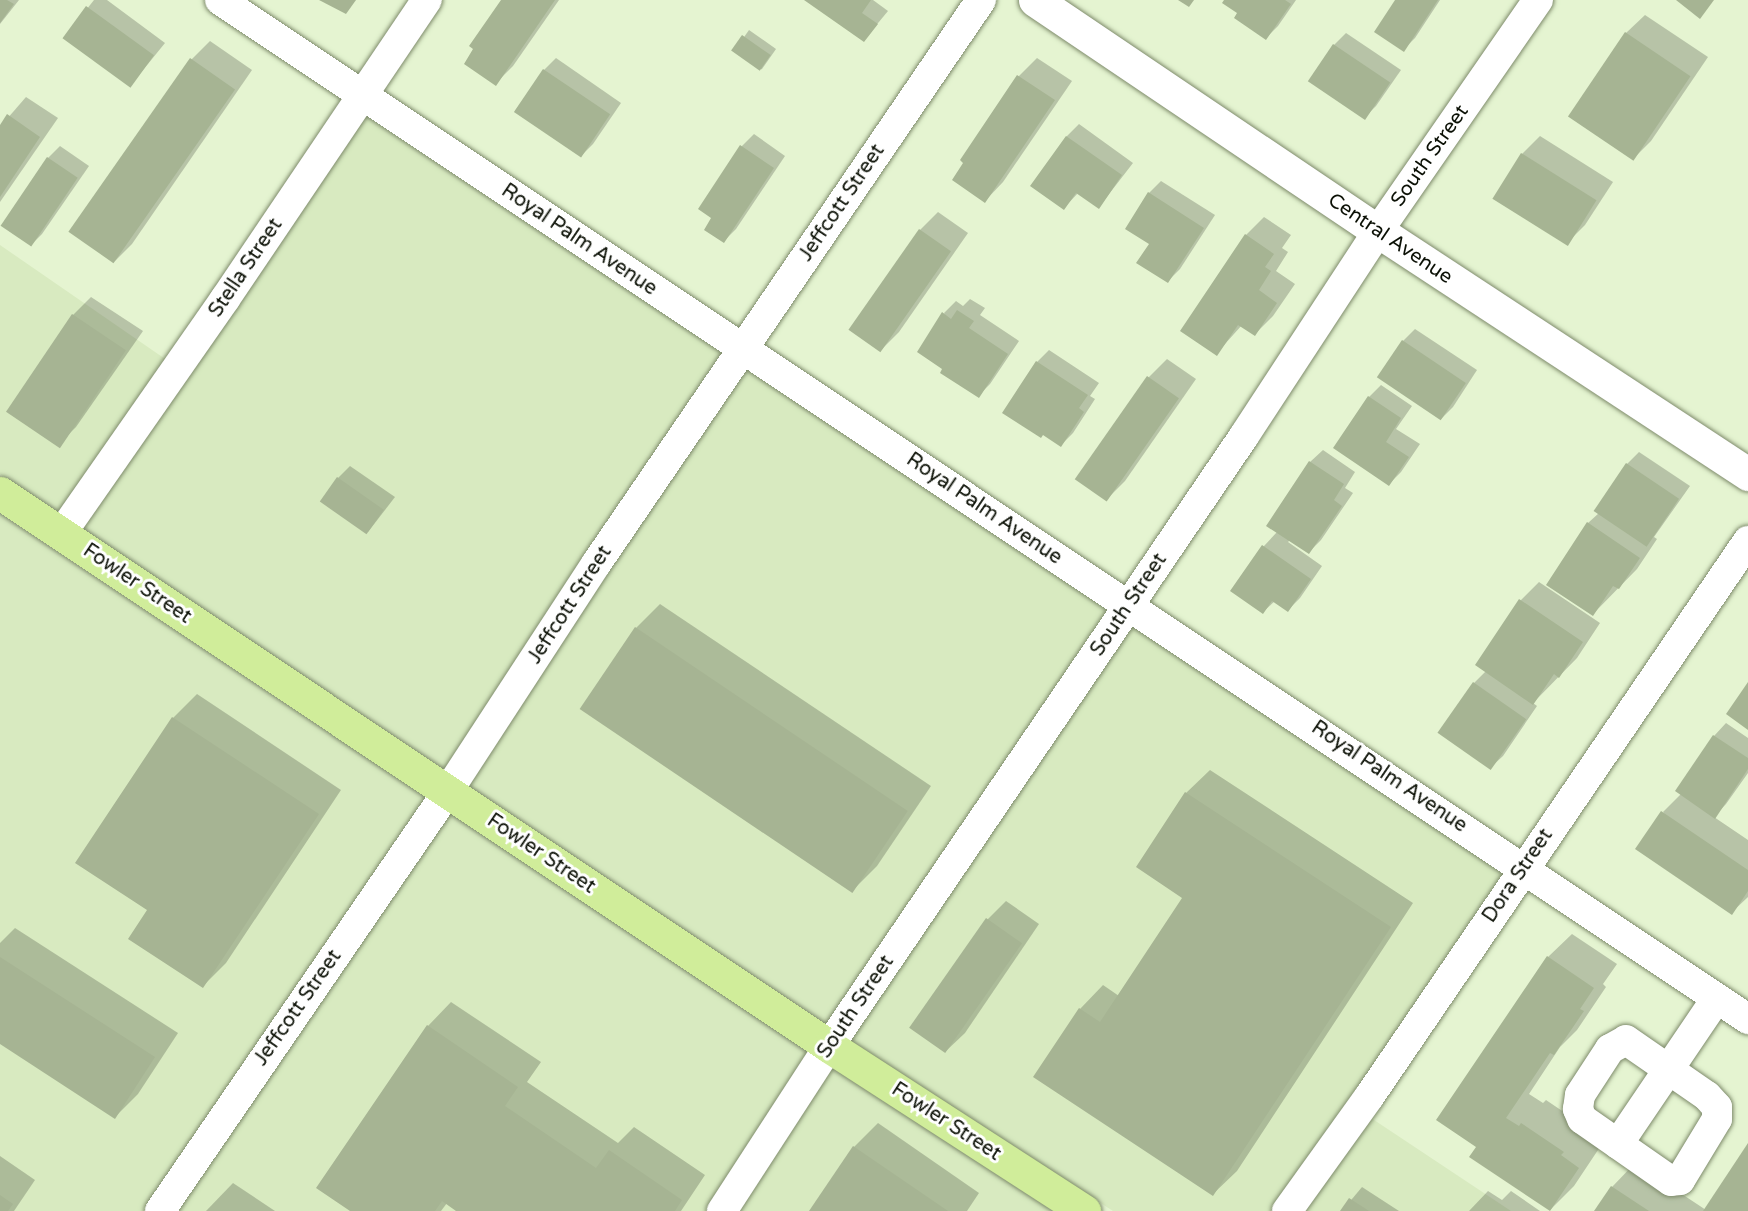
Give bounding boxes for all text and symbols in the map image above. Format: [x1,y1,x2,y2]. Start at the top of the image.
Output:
street label: South Street [1386,100,1474,212]
street label: Jeffcott Street [794,140,890,266]
street label: Royal Palm Avenue [497,179,661,301]
street label: Central Avenue [1323,188,1457,290]
street label: Stella Street [204,214,288,322]
street label: Royal Palm Avenue [902,448,1066,570]
street label: Fowler Street [78,539,196,629]
street label: Jeffcott Street [523,542,617,668]
street label: South Street [1086,549,1172,661]
street label: Royal Palm Avenue [1307,716,1471,838]
street label: Fowler Street [482,809,600,899]
street label: Dora Street [1478,824,1558,928]
street label: Jeffcott Street [249,945,347,1071]
street label: South Street [813,951,899,1063]
street label: Fowler Street [887,1078,1005,1166]

